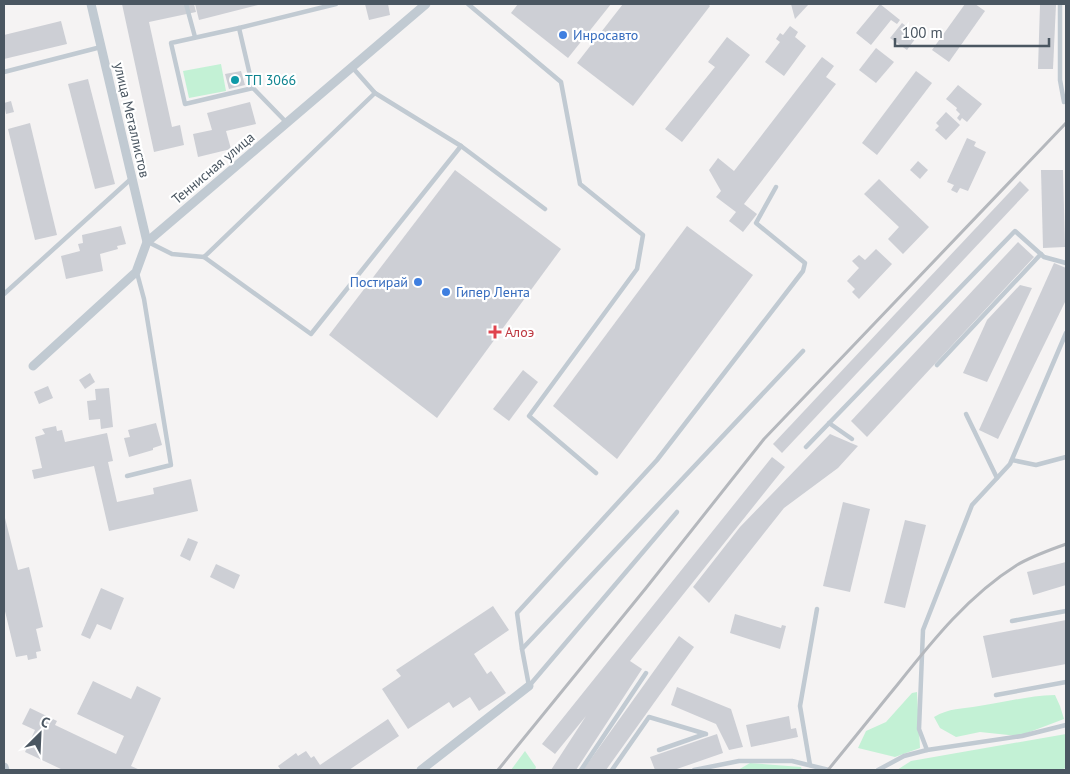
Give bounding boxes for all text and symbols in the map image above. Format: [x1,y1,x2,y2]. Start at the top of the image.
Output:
scale bar [895,15,1049,47]
text: 100 m [902,23,943,42]
place label: Инросавто [573,26,638,44]
marker: Инросавто [557,29,569,41]
street label: улица Металлистов [110,61,154,179]
place label: ТП 3066 [245,71,296,89]
marker: ТП 3066 [229,74,241,86]
street label: Теннисная улица [168,128,258,208]
place label: Постирай [350,273,408,291]
marker: Постирай [412,276,424,288]
place label: Гипер Лента [456,283,530,301]
marker: Гипер Лента [440,286,452,298]
place label: Алоэ [505,323,534,341]
marker: Алоэ [489,326,501,338]
north arrow [15,709,65,759]
text: С [38,712,53,732]

